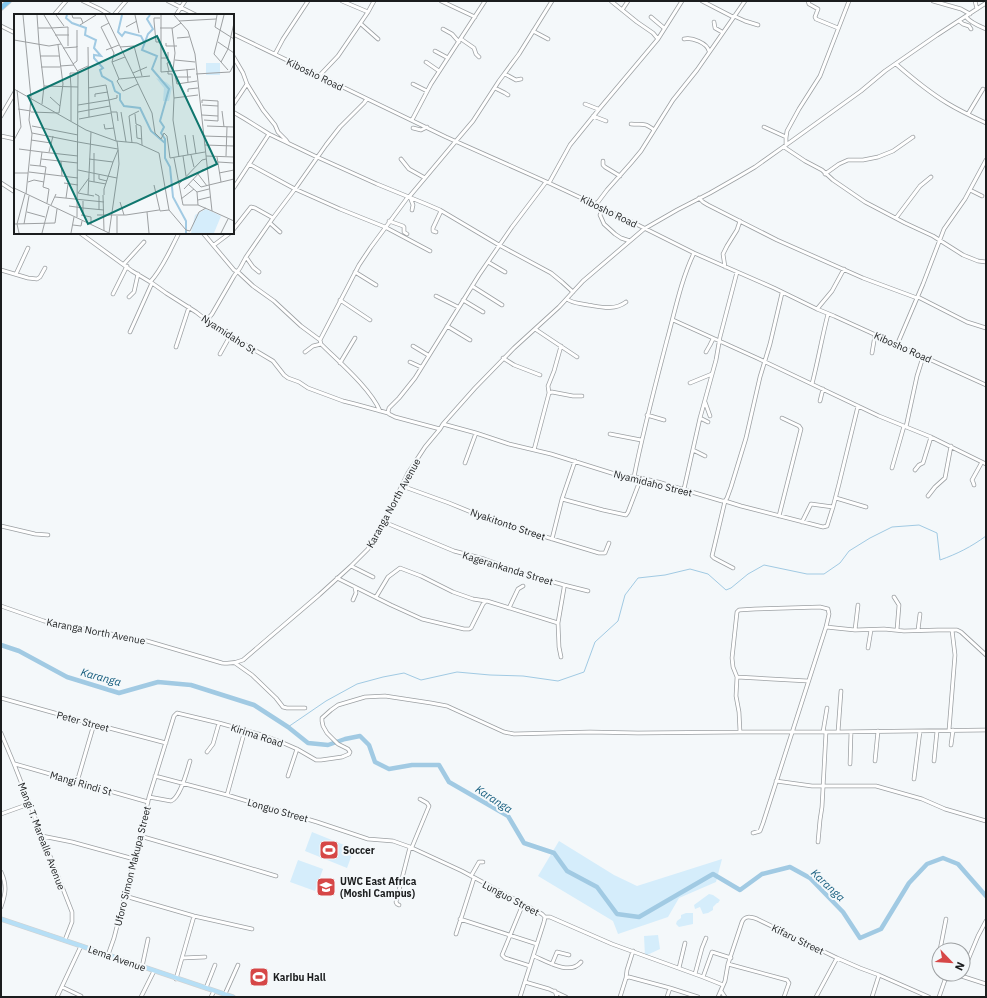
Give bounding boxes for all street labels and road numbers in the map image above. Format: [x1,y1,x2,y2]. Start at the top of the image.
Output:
street label: Kibosho Road [284,55,345,94]
street label: Kibosho Road [578,192,639,231]
street label: Nyamidaho St [199,312,259,357]
street label: Kibosho Road [872,329,934,366]
street label: Karanga North Avenue [363,456,424,550]
street label: Nyamidaho Street [612,467,694,500]
street label: Nyakitonto Street [469,506,548,544]
street label: Kagerankanda Street [461,549,555,589]
street label: Karanga North Avenue [45,616,147,648]
street label: Peter Street [55,708,111,735]
street label: Kirima Road [229,721,285,750]
street label: Mangi Rindi St [48,768,114,799]
street label: Mangi T. Marealle Avenue [15,781,68,892]
street label: Longuo Street [246,796,310,825]
street label: Uforo Simon Makupa Street [111,804,154,927]
street label: Lunguo Street [480,878,542,919]
street label: Kifaru Street [770,921,826,958]
street label: Lema Avenue [86,943,148,975]

